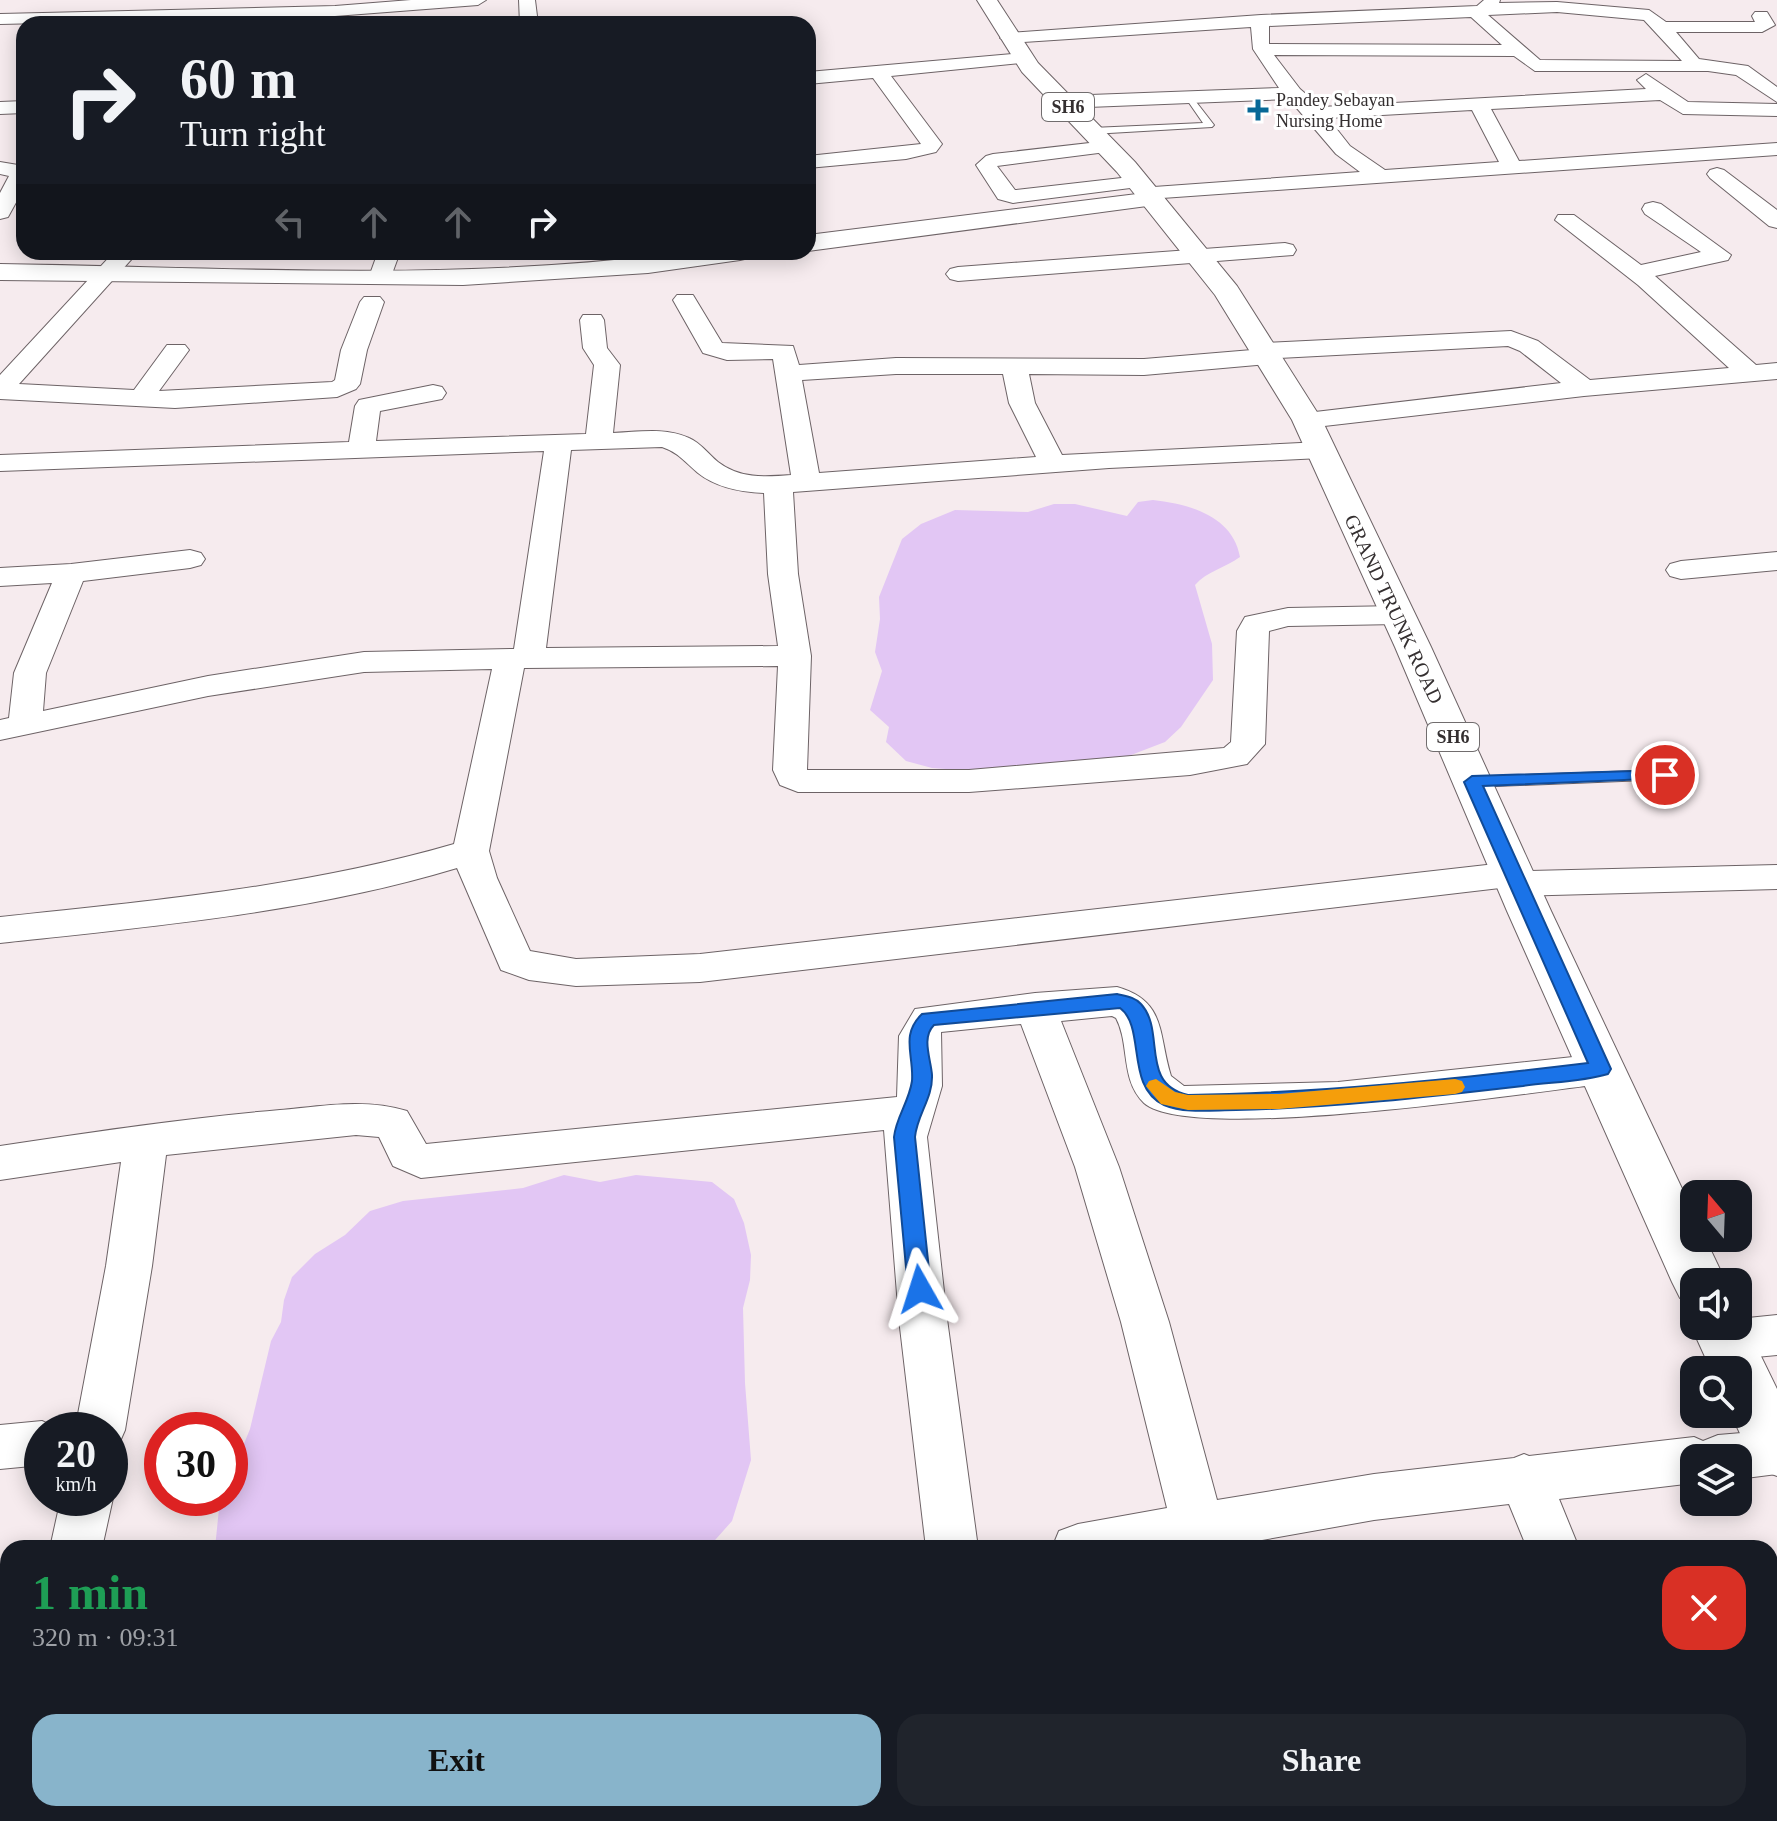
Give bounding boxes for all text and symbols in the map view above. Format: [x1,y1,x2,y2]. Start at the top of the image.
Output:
icon: right [48,48,152,152]
text: 60 m [180,48,297,110]
place label: Pandey Sebayan Nursing Home [1276,90,1394,131]
road number: SH6 [1042,93,1094,121]
marker: Pandey Sebayan Nursing Home [1247,99,1269,121]
text: Turn right [180,114,326,154]
icon: left [268,200,312,244]
icon: ahead [352,200,396,244]
icon: ahead [436,200,480,244]
icon: right [520,200,564,244]
street label: GRAND TRUNK ROAD [1340,511,1448,707]
road number: SH6 [1427,723,1479,751]
pin [1631,741,1699,809]
icon: arrive [1643,753,1687,797]
north arrow [1680,1180,1752,1252]
map controls [1680,1180,1752,1516]
position arrow [878,1247,962,1331]
button: sound [1680,1268,1752,1340]
button: search [1680,1356,1752,1428]
speed limit sign: 30 [144,1412,248,1516]
text: 20 [56,1431,96,1476]
button: layers [1680,1444,1752,1516]
text: km/h [55,1473,97,1495]
text: 1 min [32,1566,148,1619]
button: close [1662,1566,1746,1650]
text: 320 m · 09:31 [32,1623,179,1652]
button: Exit [32,1714,881,1806]
button: Share [897,1714,1746,1806]

